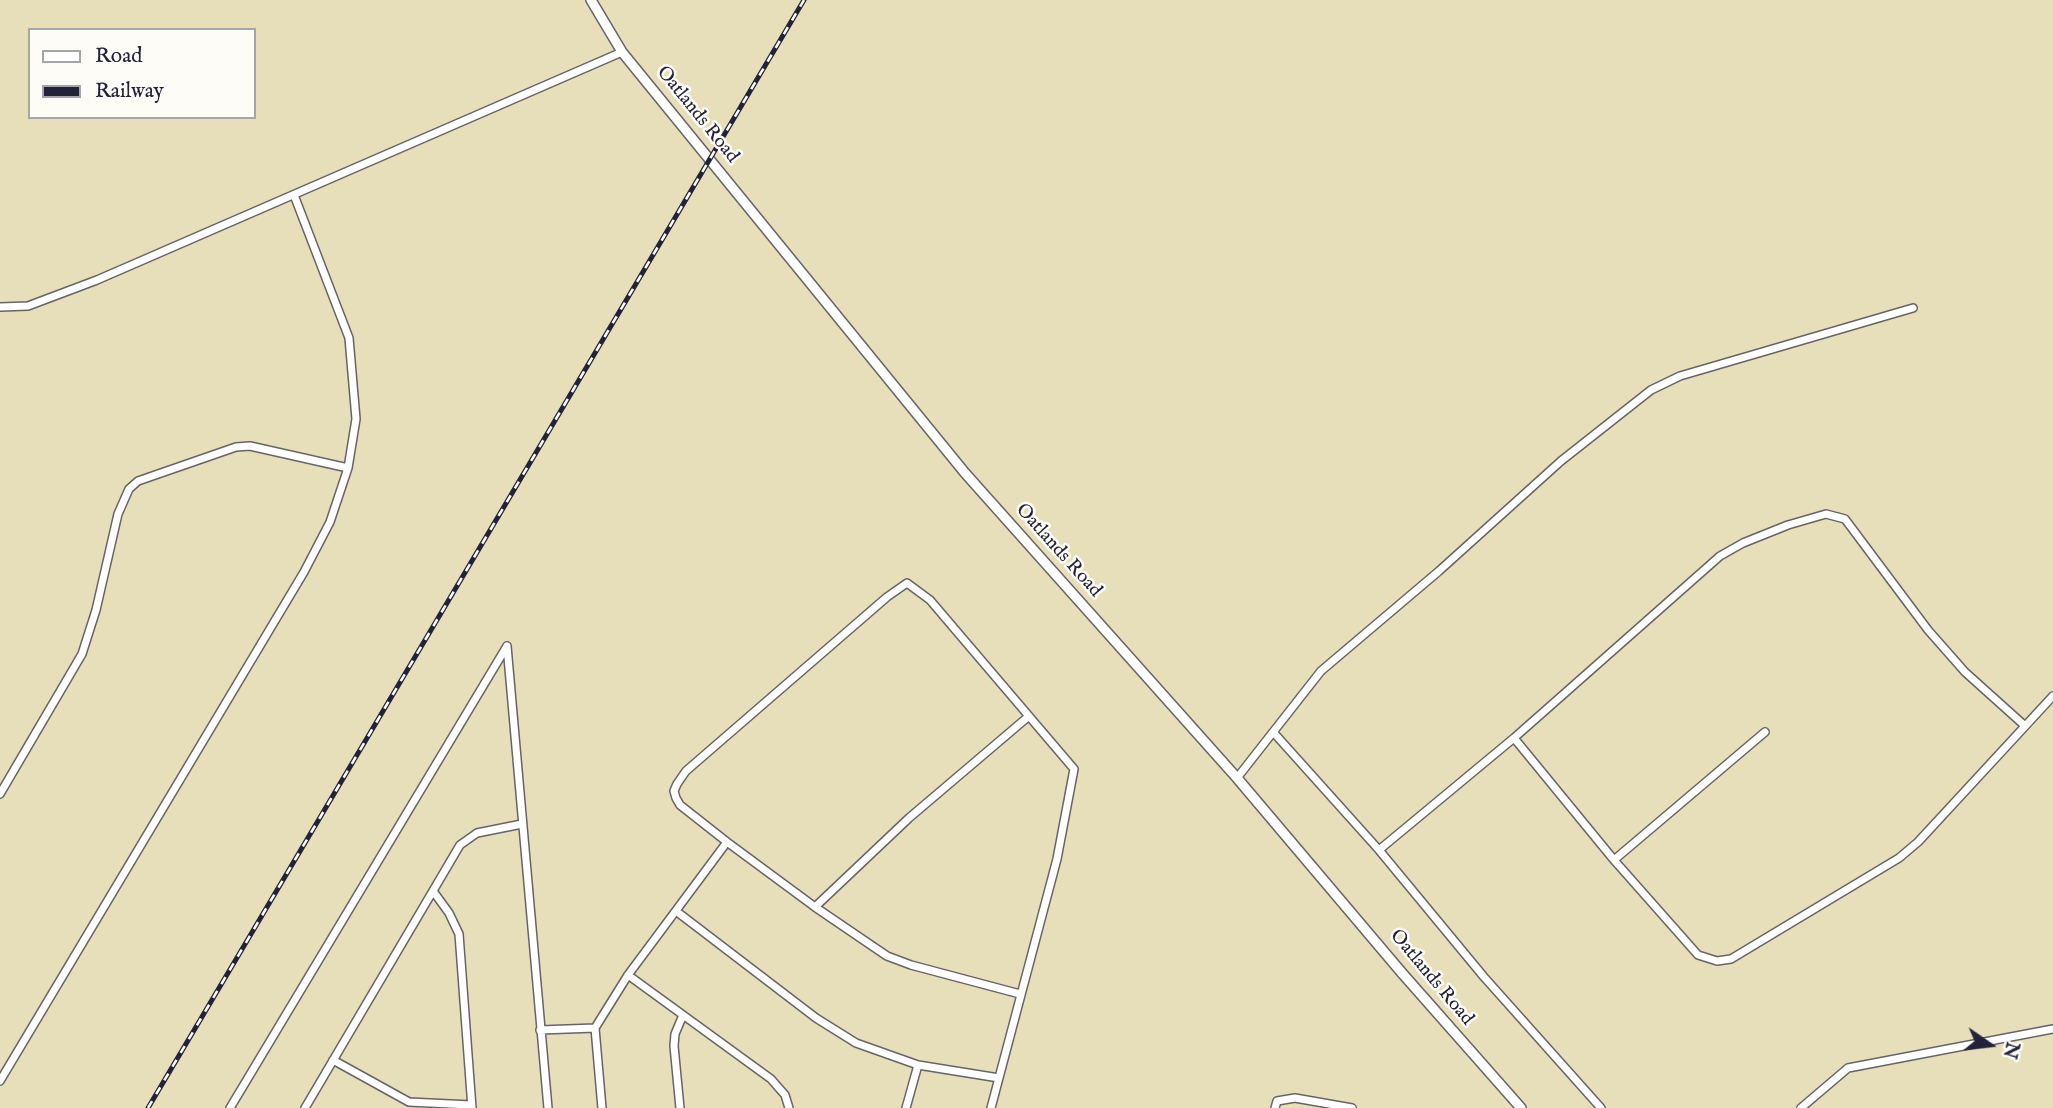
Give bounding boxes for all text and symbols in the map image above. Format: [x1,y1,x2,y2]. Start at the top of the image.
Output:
legend [28,28,256,119]
text: Road [95,43,142,70]
street label: Oatlands Road [651,62,743,168]
text: Railway [95,78,164,105]
street label: Oatlands Road [1010,500,1106,602]
street label: Oatlands Road [1384,926,1478,1030]
north arrow [1955,1010,2025,1080]
text: N [1997,1039,2024,1061]

